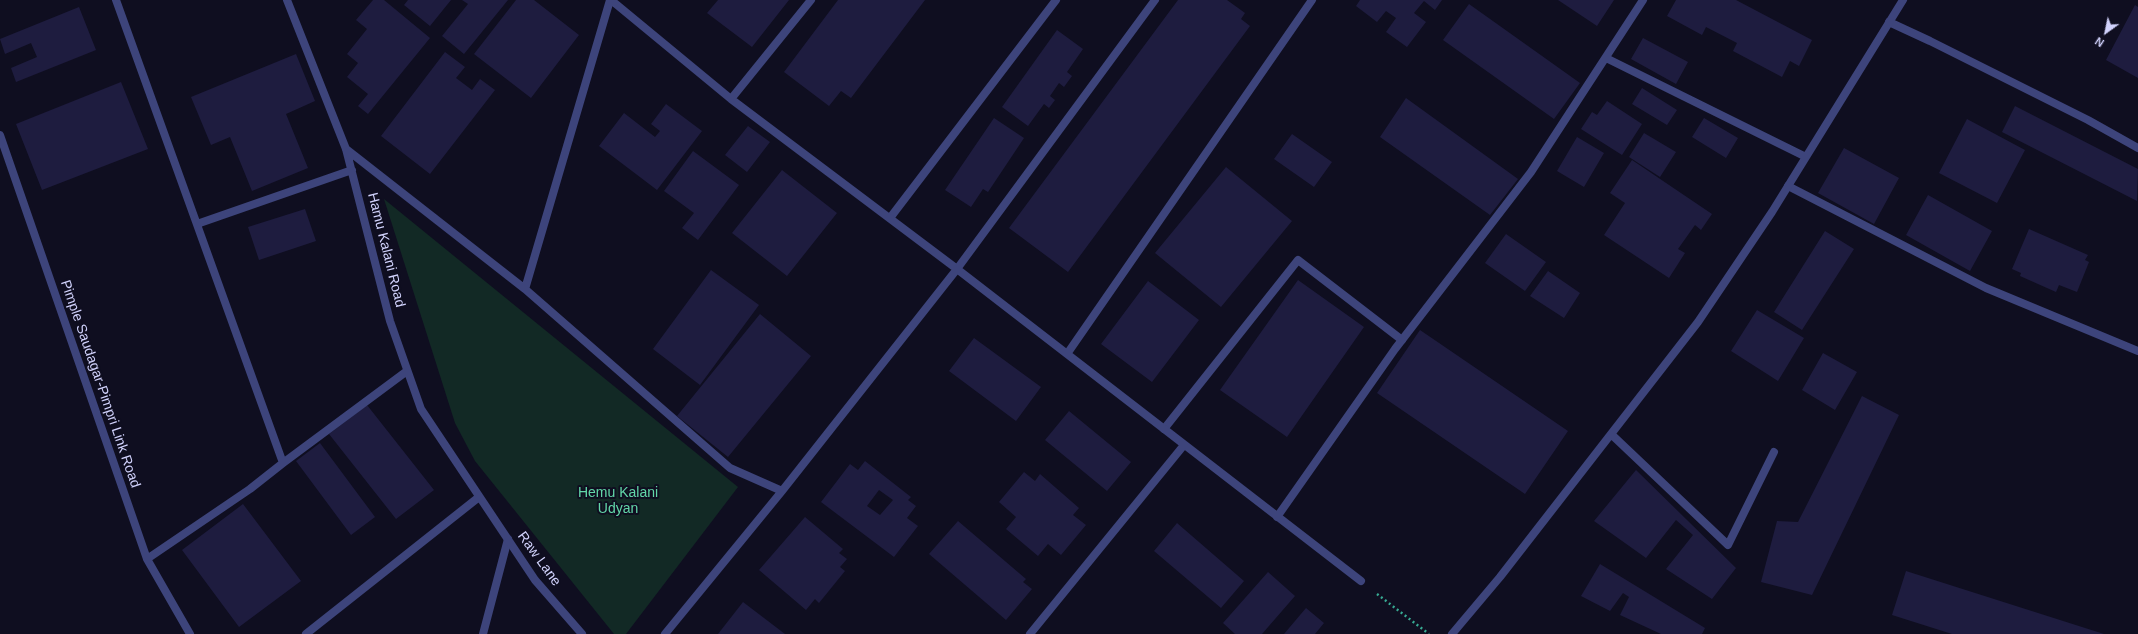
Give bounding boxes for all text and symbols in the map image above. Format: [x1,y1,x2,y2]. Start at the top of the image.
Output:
north arrow [2086,12,2126,52]
text: N [2093,35,2106,49]
street label: Hamu Kalani Road [364,191,408,309]
street label: Pimple Saudagar-Pimpri Link Road [56,278,144,490]
park label: Hemu Kalani Udyan [578,485,658,518]
street label: Raw Lane [514,529,564,589]

